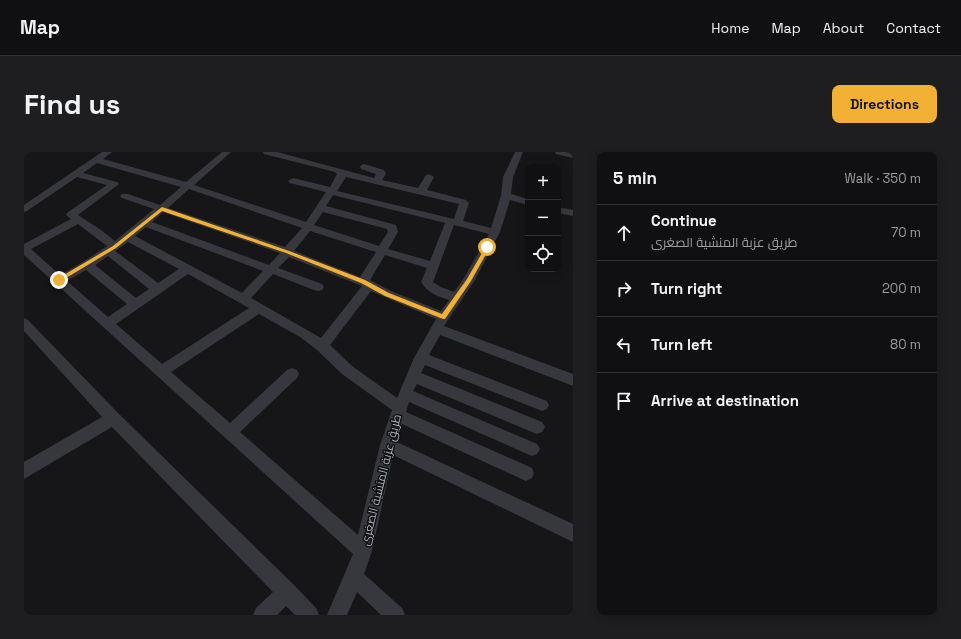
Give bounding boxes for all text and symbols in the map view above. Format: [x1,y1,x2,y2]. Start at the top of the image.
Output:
text: Map [20,15,60,40]
text: Home [711,19,749,37]
text: Map [771,19,801,37]
text: About [823,19,864,37]
text: Contact [886,19,941,37]
button: Directions [832,85,937,123]
text: Find us [24,86,121,122]
map controls [525,164,561,272]
button: + [525,164,561,200]
text: 5 min [613,167,657,189]
text: Walk · 350 m [844,170,921,187]
button: − [525,200,561,236]
text: Continue [651,211,717,230]
icon: ahead [613,222,635,244]
text: 70 m [891,224,921,241]
text: طريق عزبة المنشية الصغرى [651,234,797,251]
button: locate [525,236,561,272]
route start [478,238,496,256]
route end [50,271,68,289]
icon: right [613,278,635,300]
text: Turn right [651,279,722,298]
text: 200 m [882,280,921,297]
icon: left [613,334,635,356]
text: Turn left [651,335,713,354]
text: 80 m [890,336,921,353]
icon: arrive [613,390,635,412]
text: Arrive at destination [651,391,799,410]
street label: طريق عزبة المنشية الصغرى [357,412,405,548]

